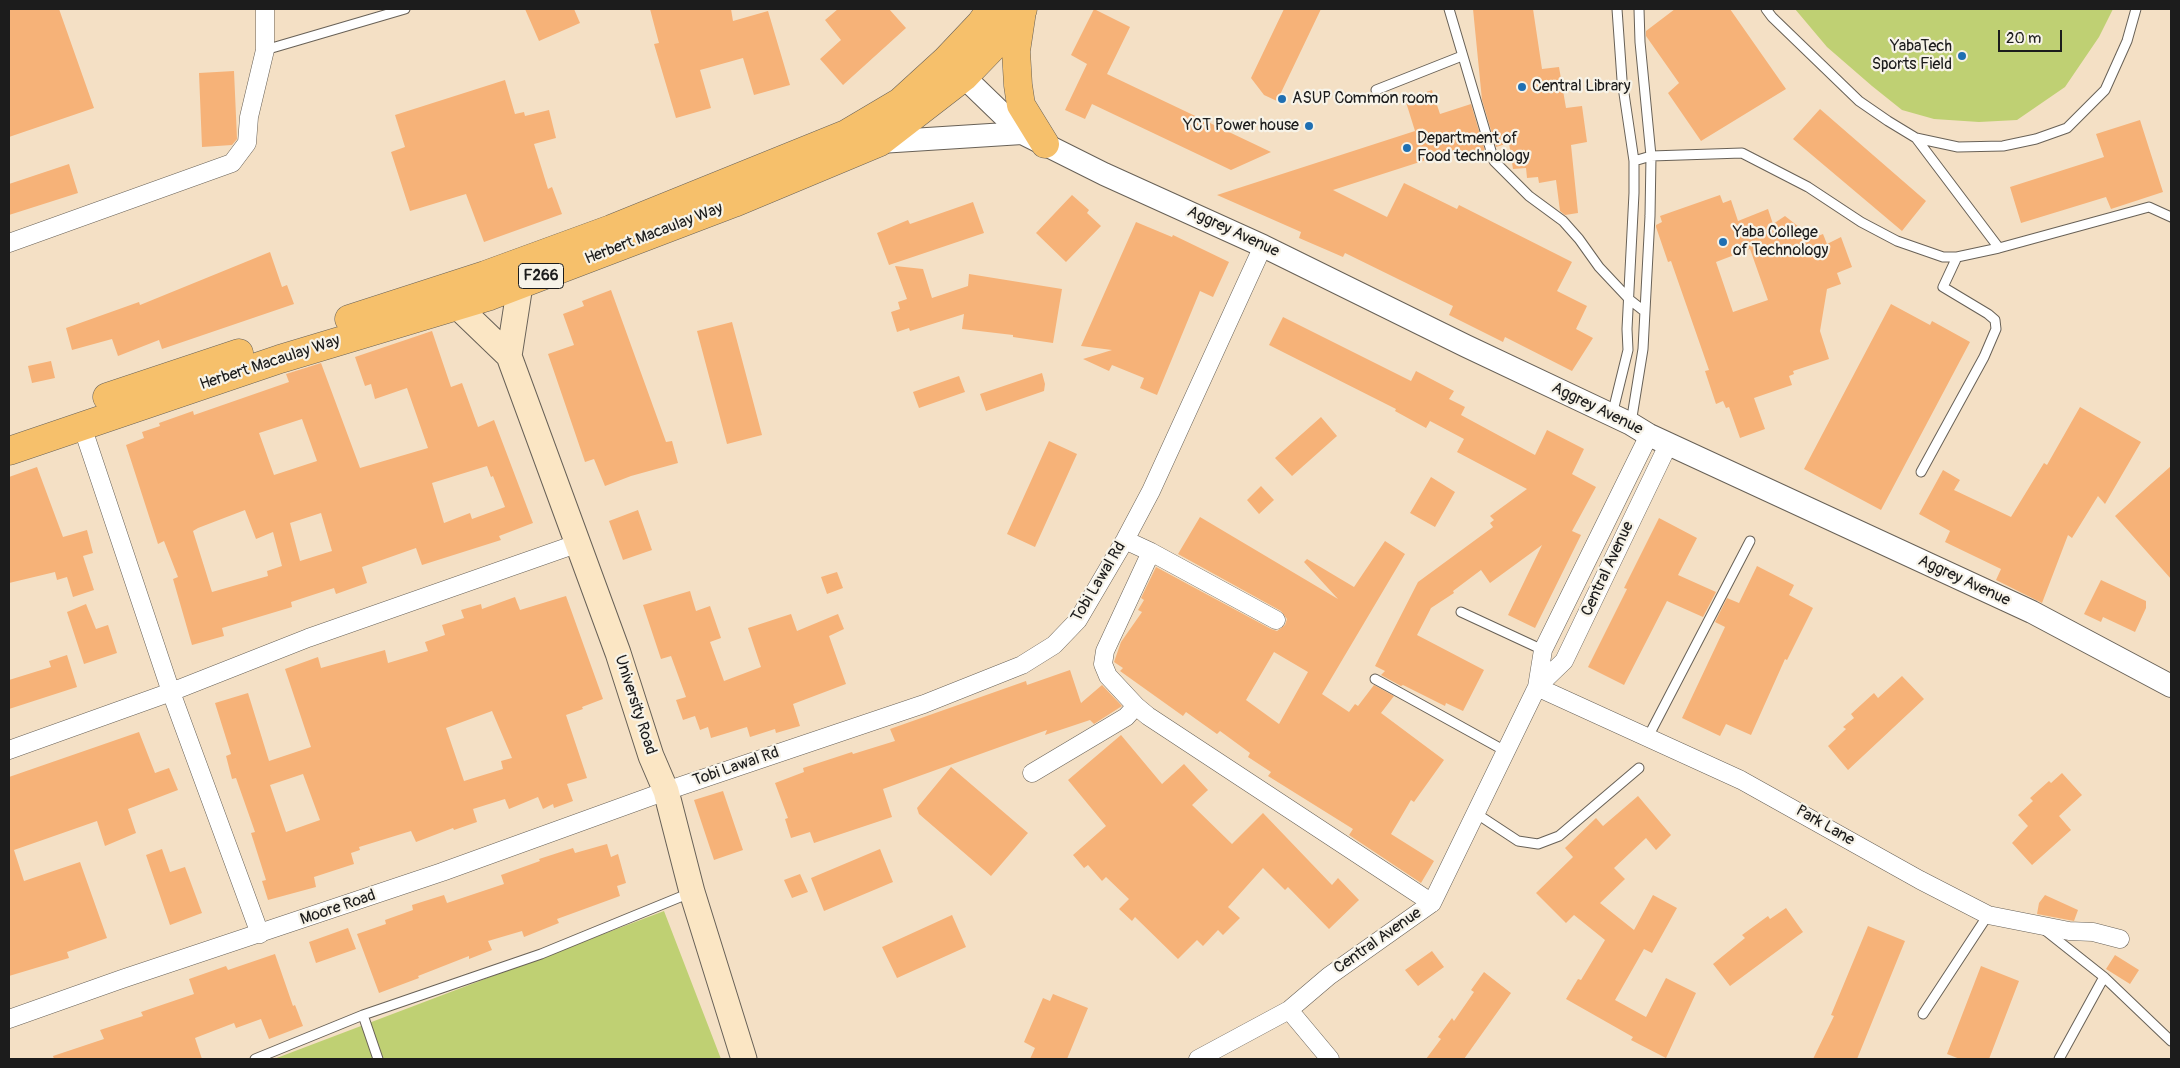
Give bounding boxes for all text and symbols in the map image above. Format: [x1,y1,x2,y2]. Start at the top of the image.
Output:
scale bar [2000,20,2064,52]
text: 20 m [2006,29,2041,48]
place label: YabaTech Sports Field [1872,37,1952,75]
marker: YabaTech Sports Field [1956,50,1968,62]
place label: Central Library [1532,77,1631,97]
marker: Central Library [1516,81,1528,93]
place label: ASUP Common room [1292,89,1438,109]
marker: ASUP Common room [1276,93,1288,105]
place label: YCT Power house [1183,116,1299,136]
marker: YCT Power house [1303,120,1315,132]
place label: Department of Food technology [1417,129,1530,167]
marker: Department of Food technology [1401,142,1413,154]
street label: Herbert Macaulay Way [582,199,726,269]
street label: Aggrey Avenue [1184,202,1282,262]
place label: Yaba College of Technology [1733,223,1828,261]
marker: Yaba College of Technology [1717,236,1729,248]
road number: F266 [518,264,564,288]
street label: Herbert Macaulay Way [198,331,342,395]
street label: Aggrey Avenue [1548,379,1646,439]
street label: Central Avenue [1578,519,1638,619]
street label: Tobi Lawal Rd [1068,538,1130,626]
street label: Aggrey Avenue [1915,551,2013,611]
street label: University Road [610,653,660,757]
street label: Tobi Lawal Rd [690,743,782,791]
street label: Park Lane [1792,802,1858,850]
street label: Moore Road [298,886,378,930]
street label: Central Avenue [1331,904,1425,978]

